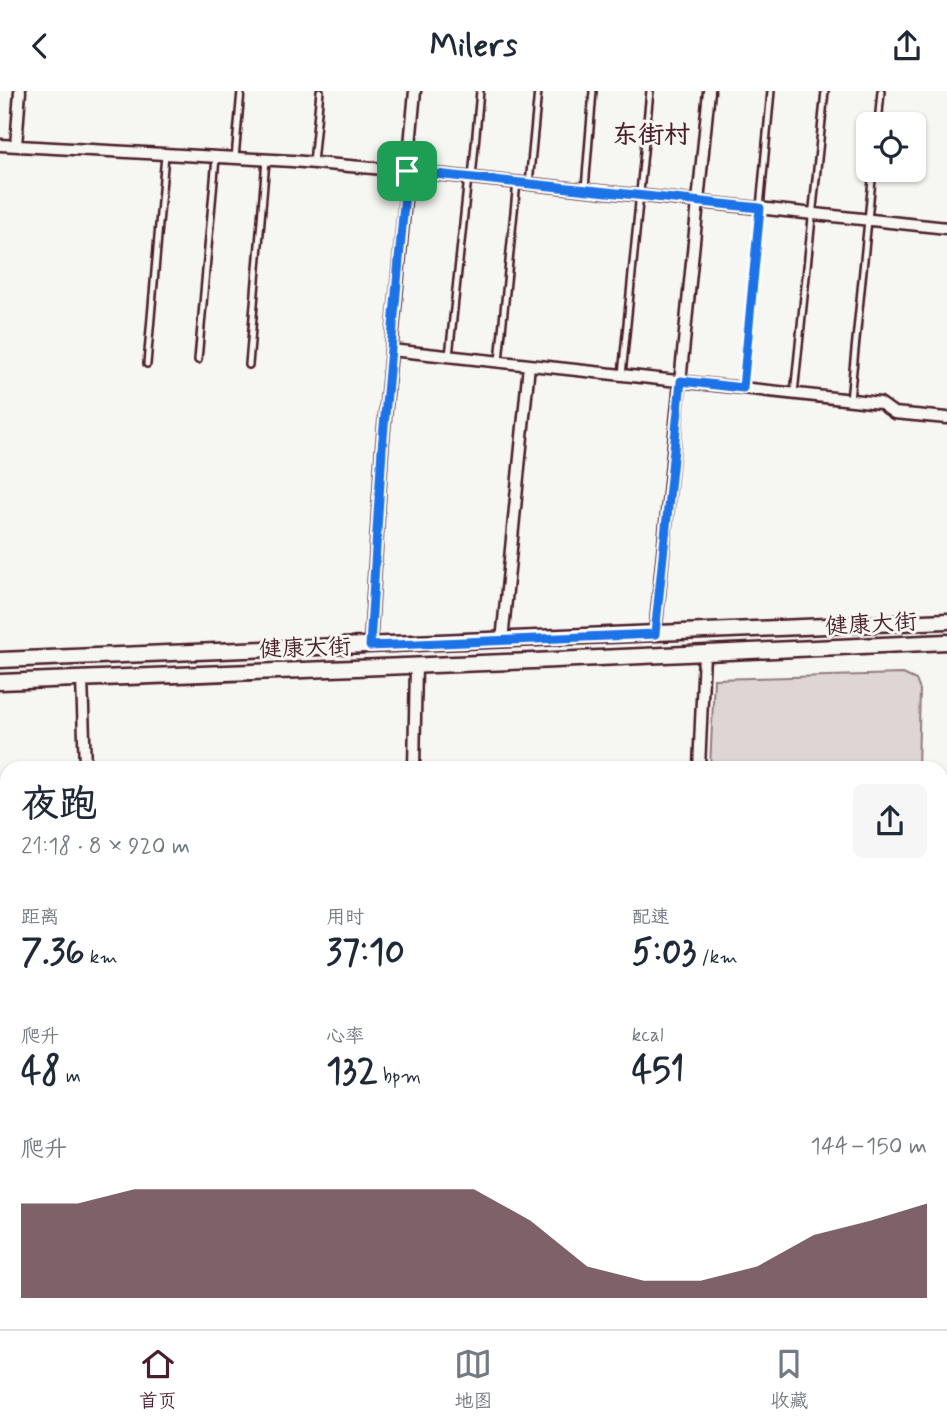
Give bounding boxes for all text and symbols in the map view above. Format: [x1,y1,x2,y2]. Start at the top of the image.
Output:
text: Milers [430,25,517,67]
icon: back [21,27,59,65]
icon: share [888,27,926,65]
map controls [856,112,926,182]
button: locate [856,112,926,182]
district label: 东街村 [612,119,690,153]
pin [377,141,437,201]
icon: arrive [388,152,426,190]
street label: 健康大街 [824,608,918,642]
street label: 健康大街 [259,632,352,666]
text: 夜跑 [21,781,97,830]
button: share [853,784,927,858]
text: 21:18 · 8 × 920 m [21,832,190,862]
text: 距离 [21,905,59,930]
text: 用时 [326,905,364,930]
text: 配速 [632,905,670,930]
text: 7.36 [21,930,85,976]
text: 37:10 [326,930,405,976]
text: 5:03 [632,930,696,976]
text: km [85,945,118,970]
text: /km [696,945,738,970]
text: kcal [632,1023,664,1048]
text: 爬升 [21,1024,59,1049]
text: 心率 [326,1024,364,1049]
text: 451 [632,1048,684,1094]
text: 48 [21,1049,61,1095]
text: 132 [326,1049,378,1095]
text: m [61,1064,81,1089]
text: bpm [378,1064,421,1089]
text: 144–150 m [811,1132,927,1162]
text: 爬升 [21,1135,67,1165]
tab: 首页 [139,1345,177,1414]
tab: 地图 [454,1345,492,1414]
tab: 收藏 [770,1345,808,1414]

